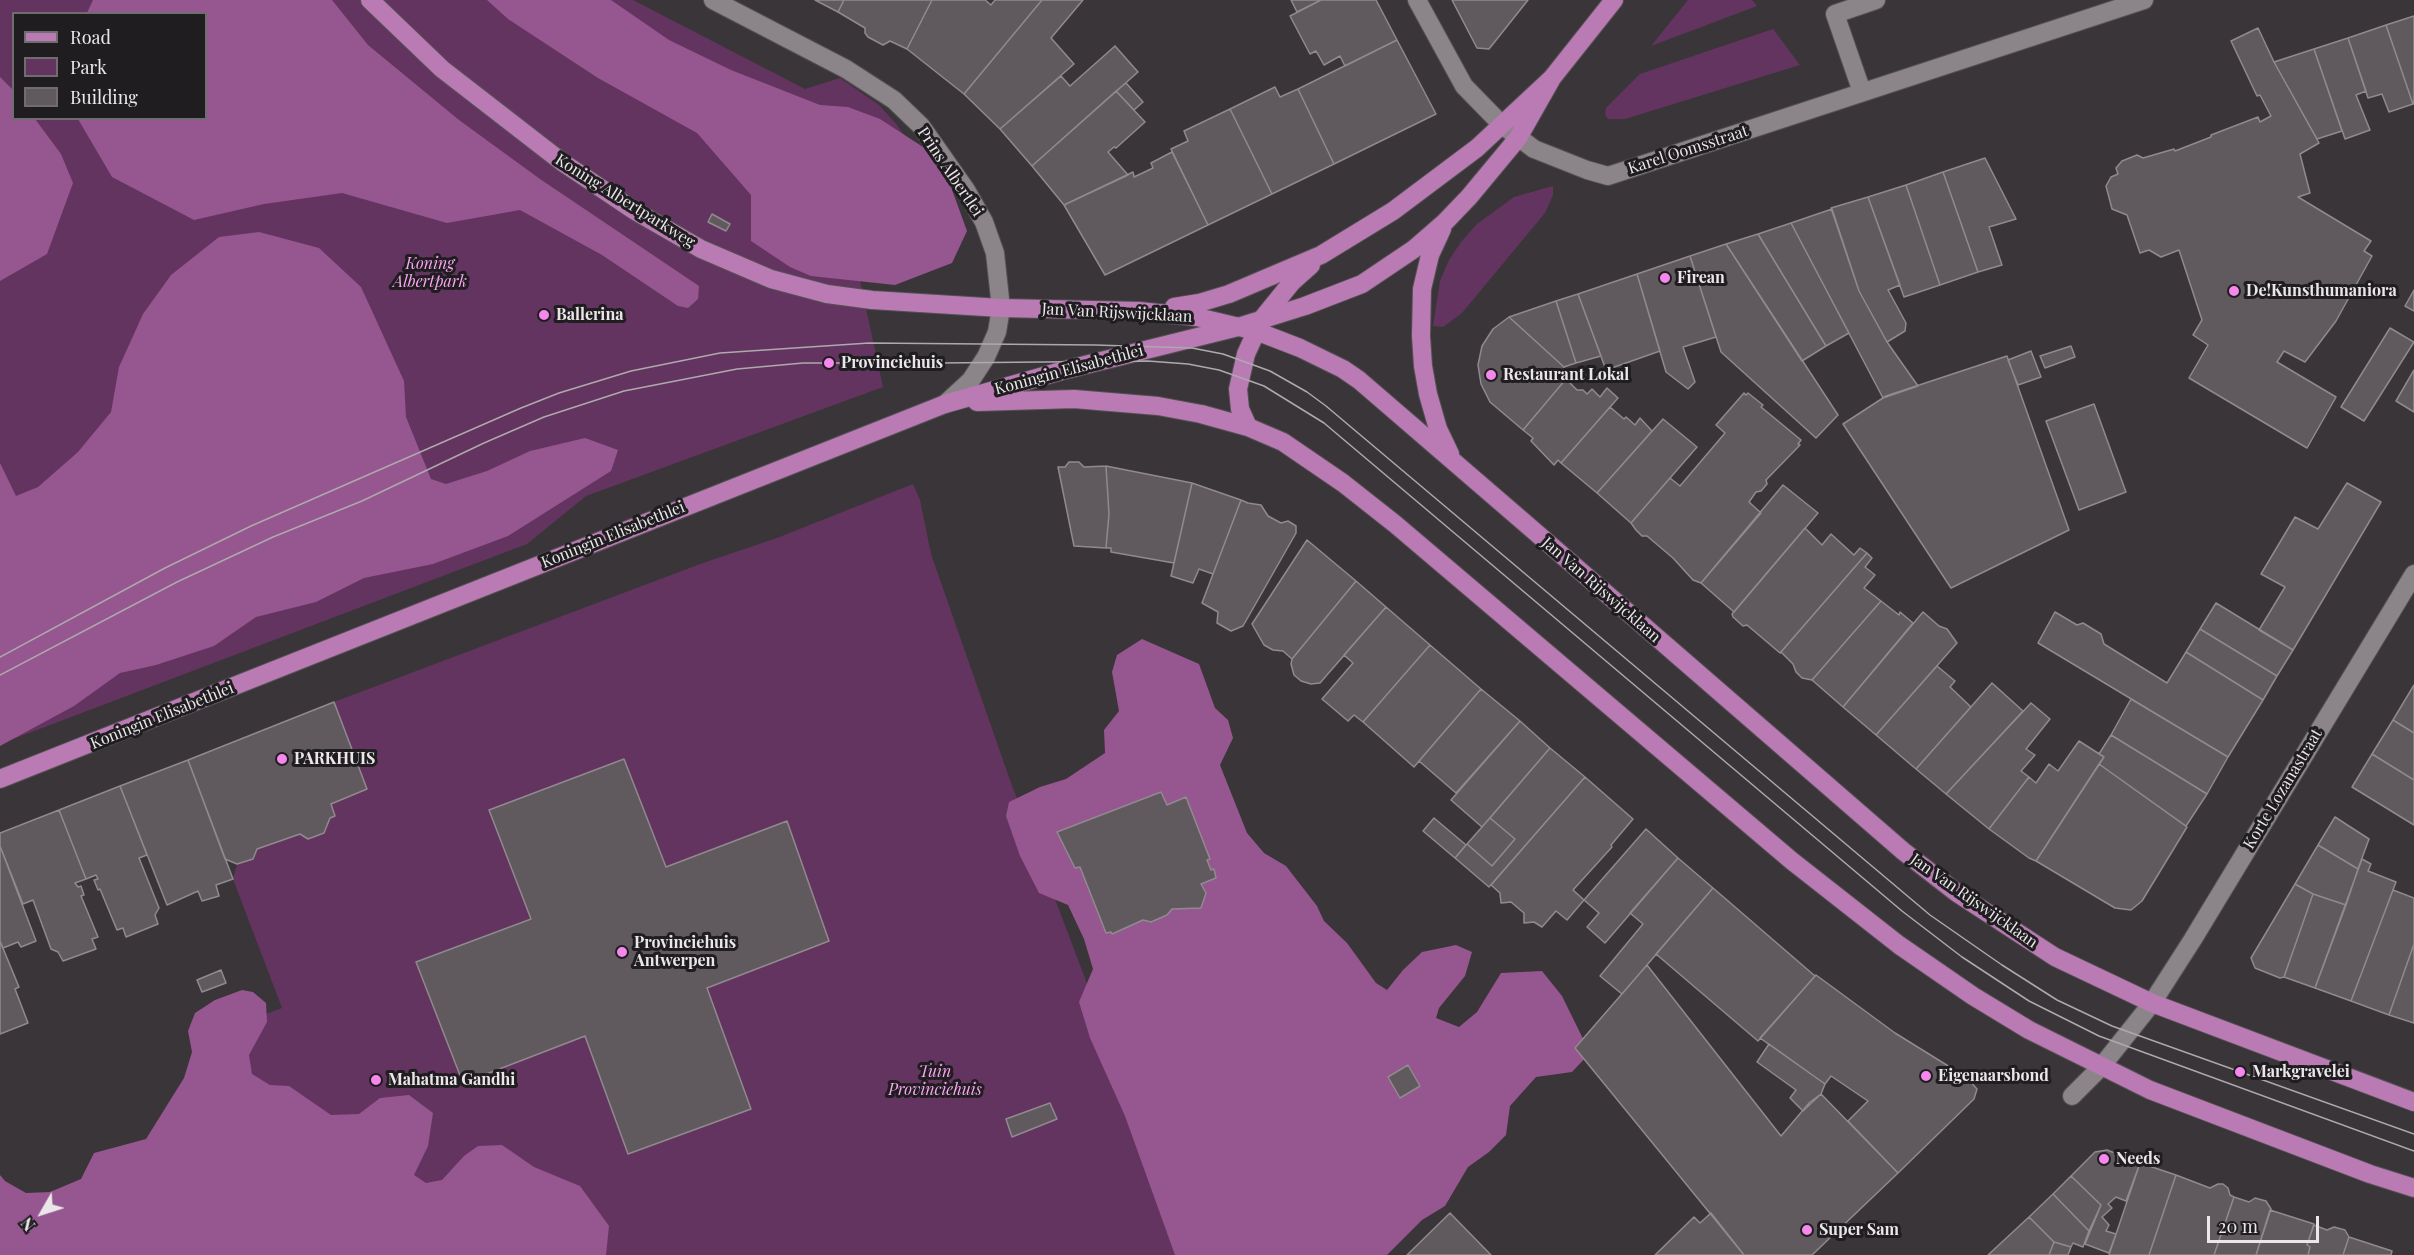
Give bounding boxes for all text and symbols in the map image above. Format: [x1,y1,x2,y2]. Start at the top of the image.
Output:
legend [12,12,207,120]
text: Road [70,25,111,49]
text: Park [70,55,107,79]
text: Building [70,85,138,109]
street label: Karel Oomsstraat [1625,121,1751,179]
street label: Prins Albertlei [913,124,987,220]
street label: Koning Albertparkweg [551,150,699,252]
park label: Koning Albertpark [393,254,467,292]
place label: Firean [1677,268,1725,288]
marker: Firean [1658,271,1672,285]
place label: De!Kunsthumaniora [2246,281,2397,301]
marker: De!Kunsthumaniora [2227,284,2241,298]
street label: Jan Van Rijswijcklaan [1041,299,1193,327]
place label: Ballerina [556,305,624,325]
marker: Ballerina [537,308,551,322]
street label: Koningin Elisabethlei [993,341,1145,399]
place label: Provinciehuis [841,353,943,373]
marker: Provinciehuis [822,356,836,370]
place label: Restaurant Lokal [1503,365,1629,385]
marker: Restaurant Lokal [1484,368,1498,382]
street label: Koningin Elisabethlei [538,497,688,573]
street label: Jan Van Rijswijcklaan [1538,533,1664,647]
street label: Koningin Elisabethlei [87,678,237,754]
street label: Korte Lozanastraat [2240,725,2326,853]
place label: PARKHUIS [294,749,375,769]
marker: PARKHUIS [275,752,289,766]
street label: Jan Van Rijswijcklaan [1907,850,2041,952]
place label: Provinciehuis Antwerpen [634,933,736,971]
marker: Provinciehuis Antwerpen [615,945,629,959]
park label: Tuin Provinciehuis [888,1062,982,1100]
place label: Markgravelei [2252,1062,2350,1082]
marker: Markgravelei [2233,1065,2247,1079]
place label: Eigenaarsbond [1938,1066,2049,1086]
marker: Eigenaarsbond [1919,1069,1933,1083]
place label: Mahatma Gandhi [388,1070,515,1090]
marker: Mahatma Gandhi [369,1073,383,1087]
place label: Needs [2116,1149,2160,1169]
marker: Needs [2097,1152,2111,1166]
north arrow [12,1183,72,1243]
scale bar [2210,1204,2322,1242]
text: N [16,1214,39,1236]
text: 20 m [2218,1214,2258,1238]
place label: Super Sam [1819,1220,1899,1240]
marker: Super Sam [1800,1223,1814,1237]

